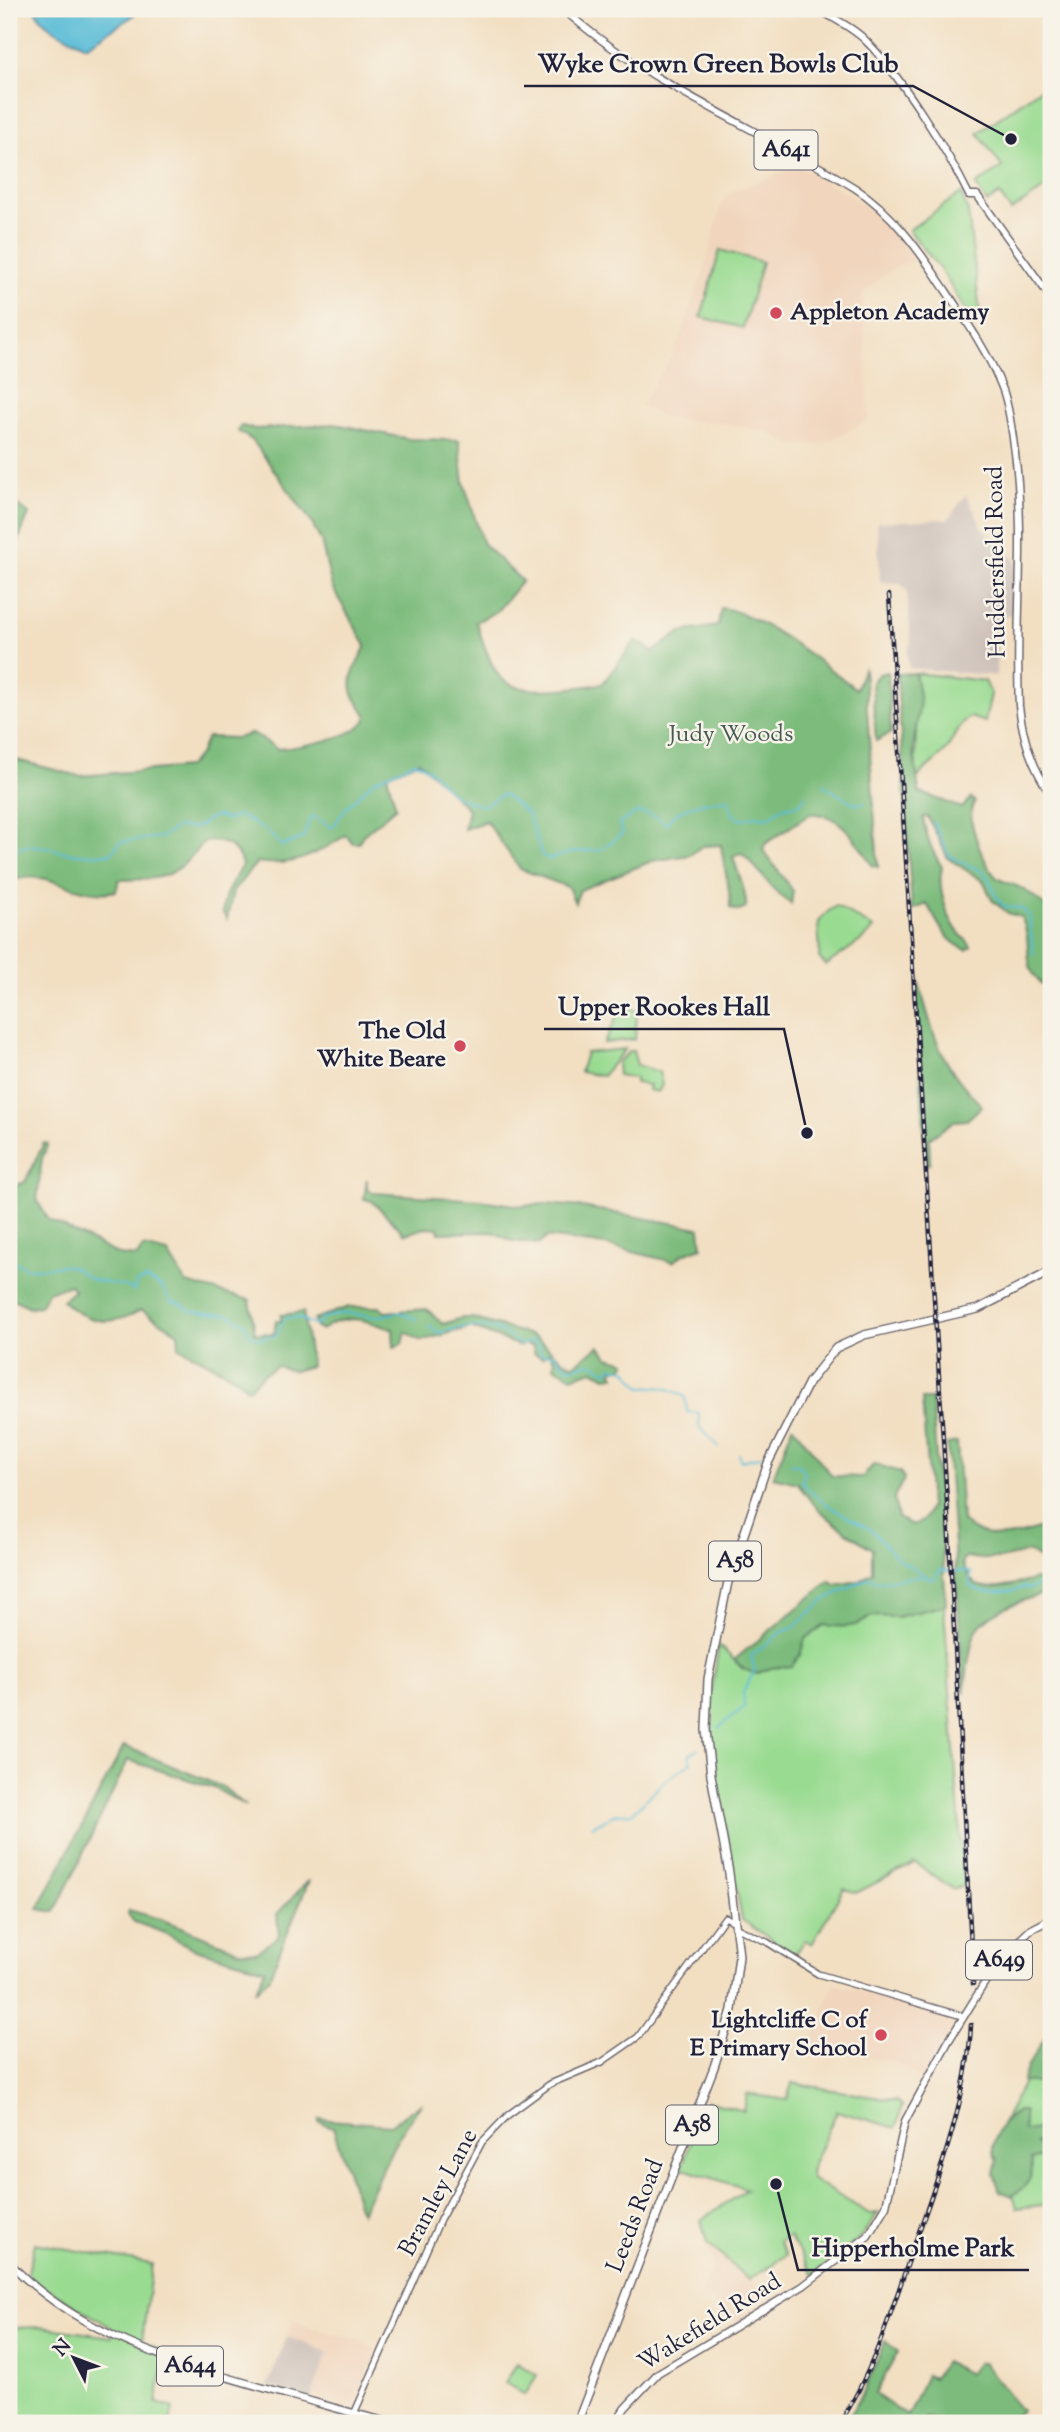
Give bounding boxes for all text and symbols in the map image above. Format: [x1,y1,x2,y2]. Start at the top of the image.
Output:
callout: Wyke Crown Green Bowls Club [524,39,913,86]
text: Wyke Crown Green Bowls Club [538,47,898,84]
road number: A641 [754,130,818,169]
place label: Appleton Academy [790,296,989,330]
marker: Appleton Academy [768,305,784,321]
street label: Huddersfield Road [978,465,1016,658]
park label: Judy Woods [667,718,793,752]
callout: Upper Rookes Hall [544,982,784,1029]
text: Upper Rookes Hall [558,990,771,1027]
place label: The Old White Beare [317,1015,446,1077]
marker: The Old White Beare [452,1038,468,1054]
road number: A58 [709,1542,761,1580]
road number: A649 [966,1940,1032,1980]
place label: Lightcliffe C of E Primary School [690,2004,869,2066]
marker: Lightcliffe C of E Primary School [873,2027,889,2043]
road number: A58 [666,2106,718,2144]
street label: Bramley Lane [391,2123,487,2263]
street label: Leeds Road [599,2154,673,2278]
callout: Hipperholme Park [798,2223,1029,2270]
text: Hipperholme Park [811,2231,1015,2268]
street label: Wakefield Road [632,2265,789,2381]
north arrow [38,2324,108,2394]
text: N [48,2334,78,2363]
road number: A644 [157,2346,223,2386]

